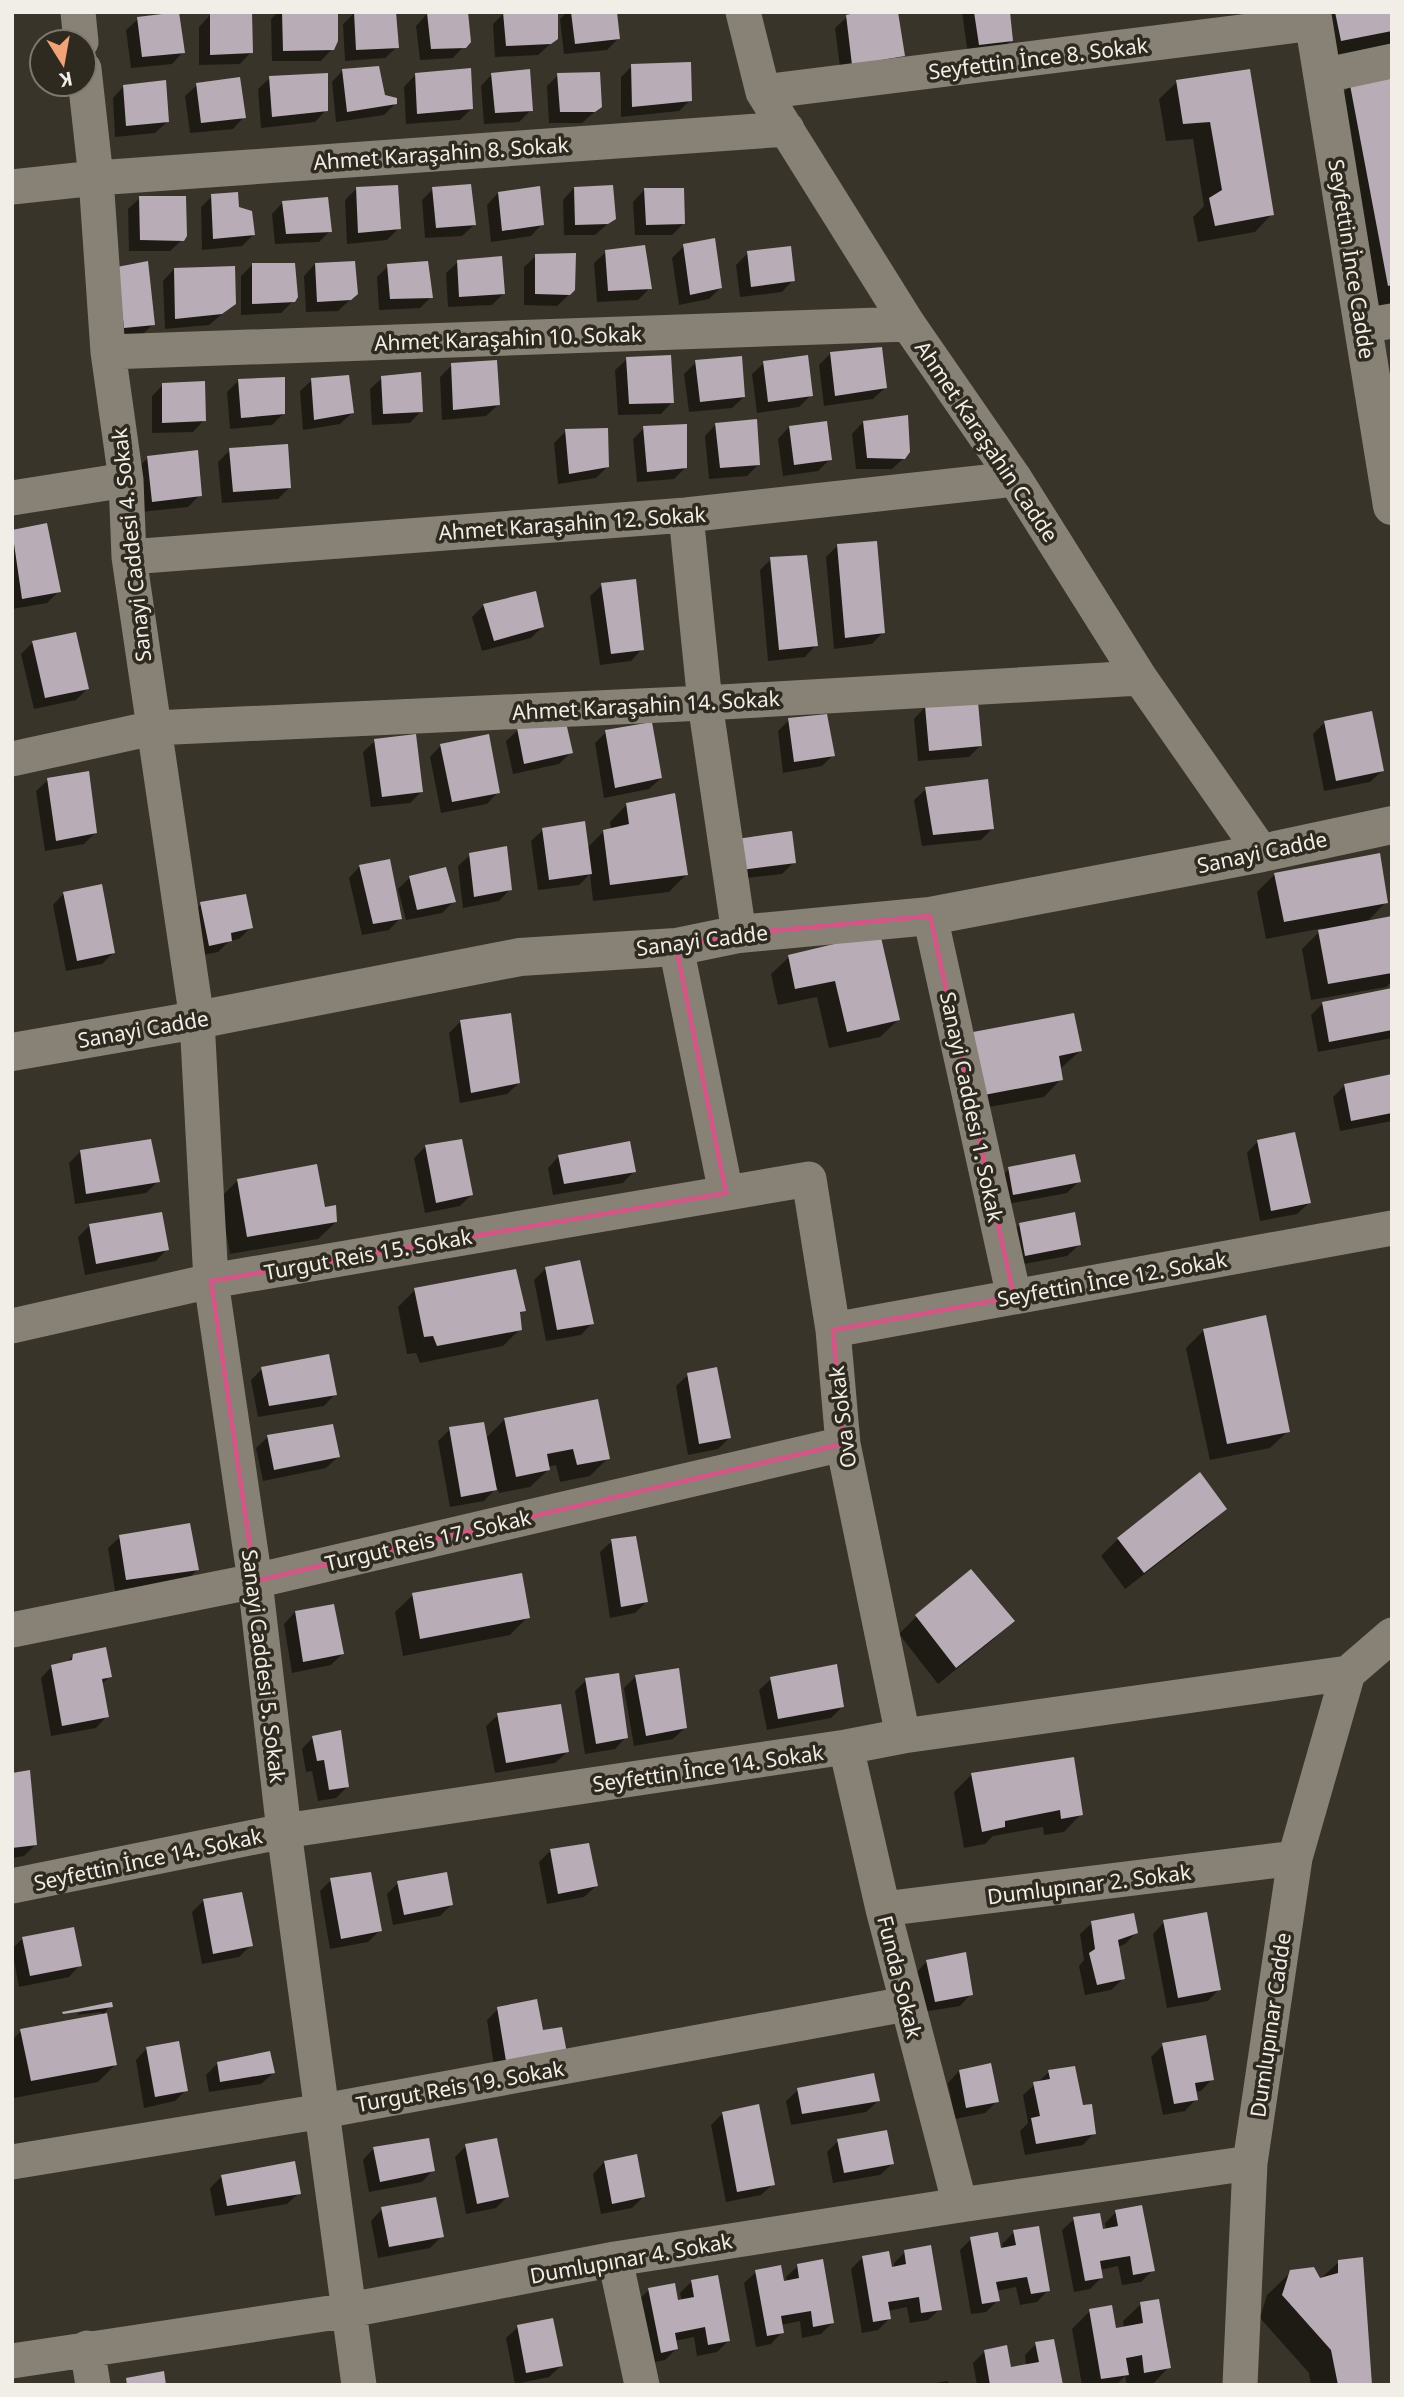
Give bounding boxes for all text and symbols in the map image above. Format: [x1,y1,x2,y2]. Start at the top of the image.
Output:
north arrow [28,28,98,98]
street label: Seyfettin İnce 8. Sokak [927,31,1150,85]
text: K [57,66,75,94]
street label: Ahmet Karaşahin 8. Sokak [312,130,570,176]
street label: Seyfettin İnce Cadde [1322,157,1382,361]
street label: Ahmet Karaşahin 10. Sokak [374,319,643,357]
street label: Ahmet Karaşahin Cadde [909,335,1065,547]
street label: Sanayi Caddesi 4. Sokak [105,426,157,663]
street label: Ahmet Karaşahin 12. Sokak [437,500,707,546]
street label: Ahmet Karaşahin 14. Sokak [511,684,781,726]
street label: Sanayi Cadde [1194,825,1330,879]
street label: Sanayi Cadde [635,918,769,962]
street label: Sanayi Caddesi 1. Sokak [934,989,1010,1226]
street label: Sanayi Cadde [75,1004,211,1054]
street label: Turgut Reis 15. Sokak [262,1222,475,1286]
street label: Seyfettin İnce 12. Sokak [995,1245,1230,1313]
street label: Ova Sokak [822,1364,862,1470]
street label: Turgut Reis 17. Sokak [322,1503,534,1577]
street label: Sanayi Caddesi 5. Sokak [236,1548,292,1785]
street label: Seyfettin İnce 14. Sokak [591,1738,826,1798]
street label: Seyfettin İnce 14. Sokak [31,1821,266,1897]
street label: Dumlupınar 2. Sokak [986,1858,1193,1910]
street label: Funda Sokak [871,1913,929,2042]
street label: Dumlupınar Cadde [1243,1931,1297,2119]
street label: Turgut Reis 19. Sokak [354,2054,567,2118]
street label: Dumlupınar 4. Sokak [528,2226,735,2290]

